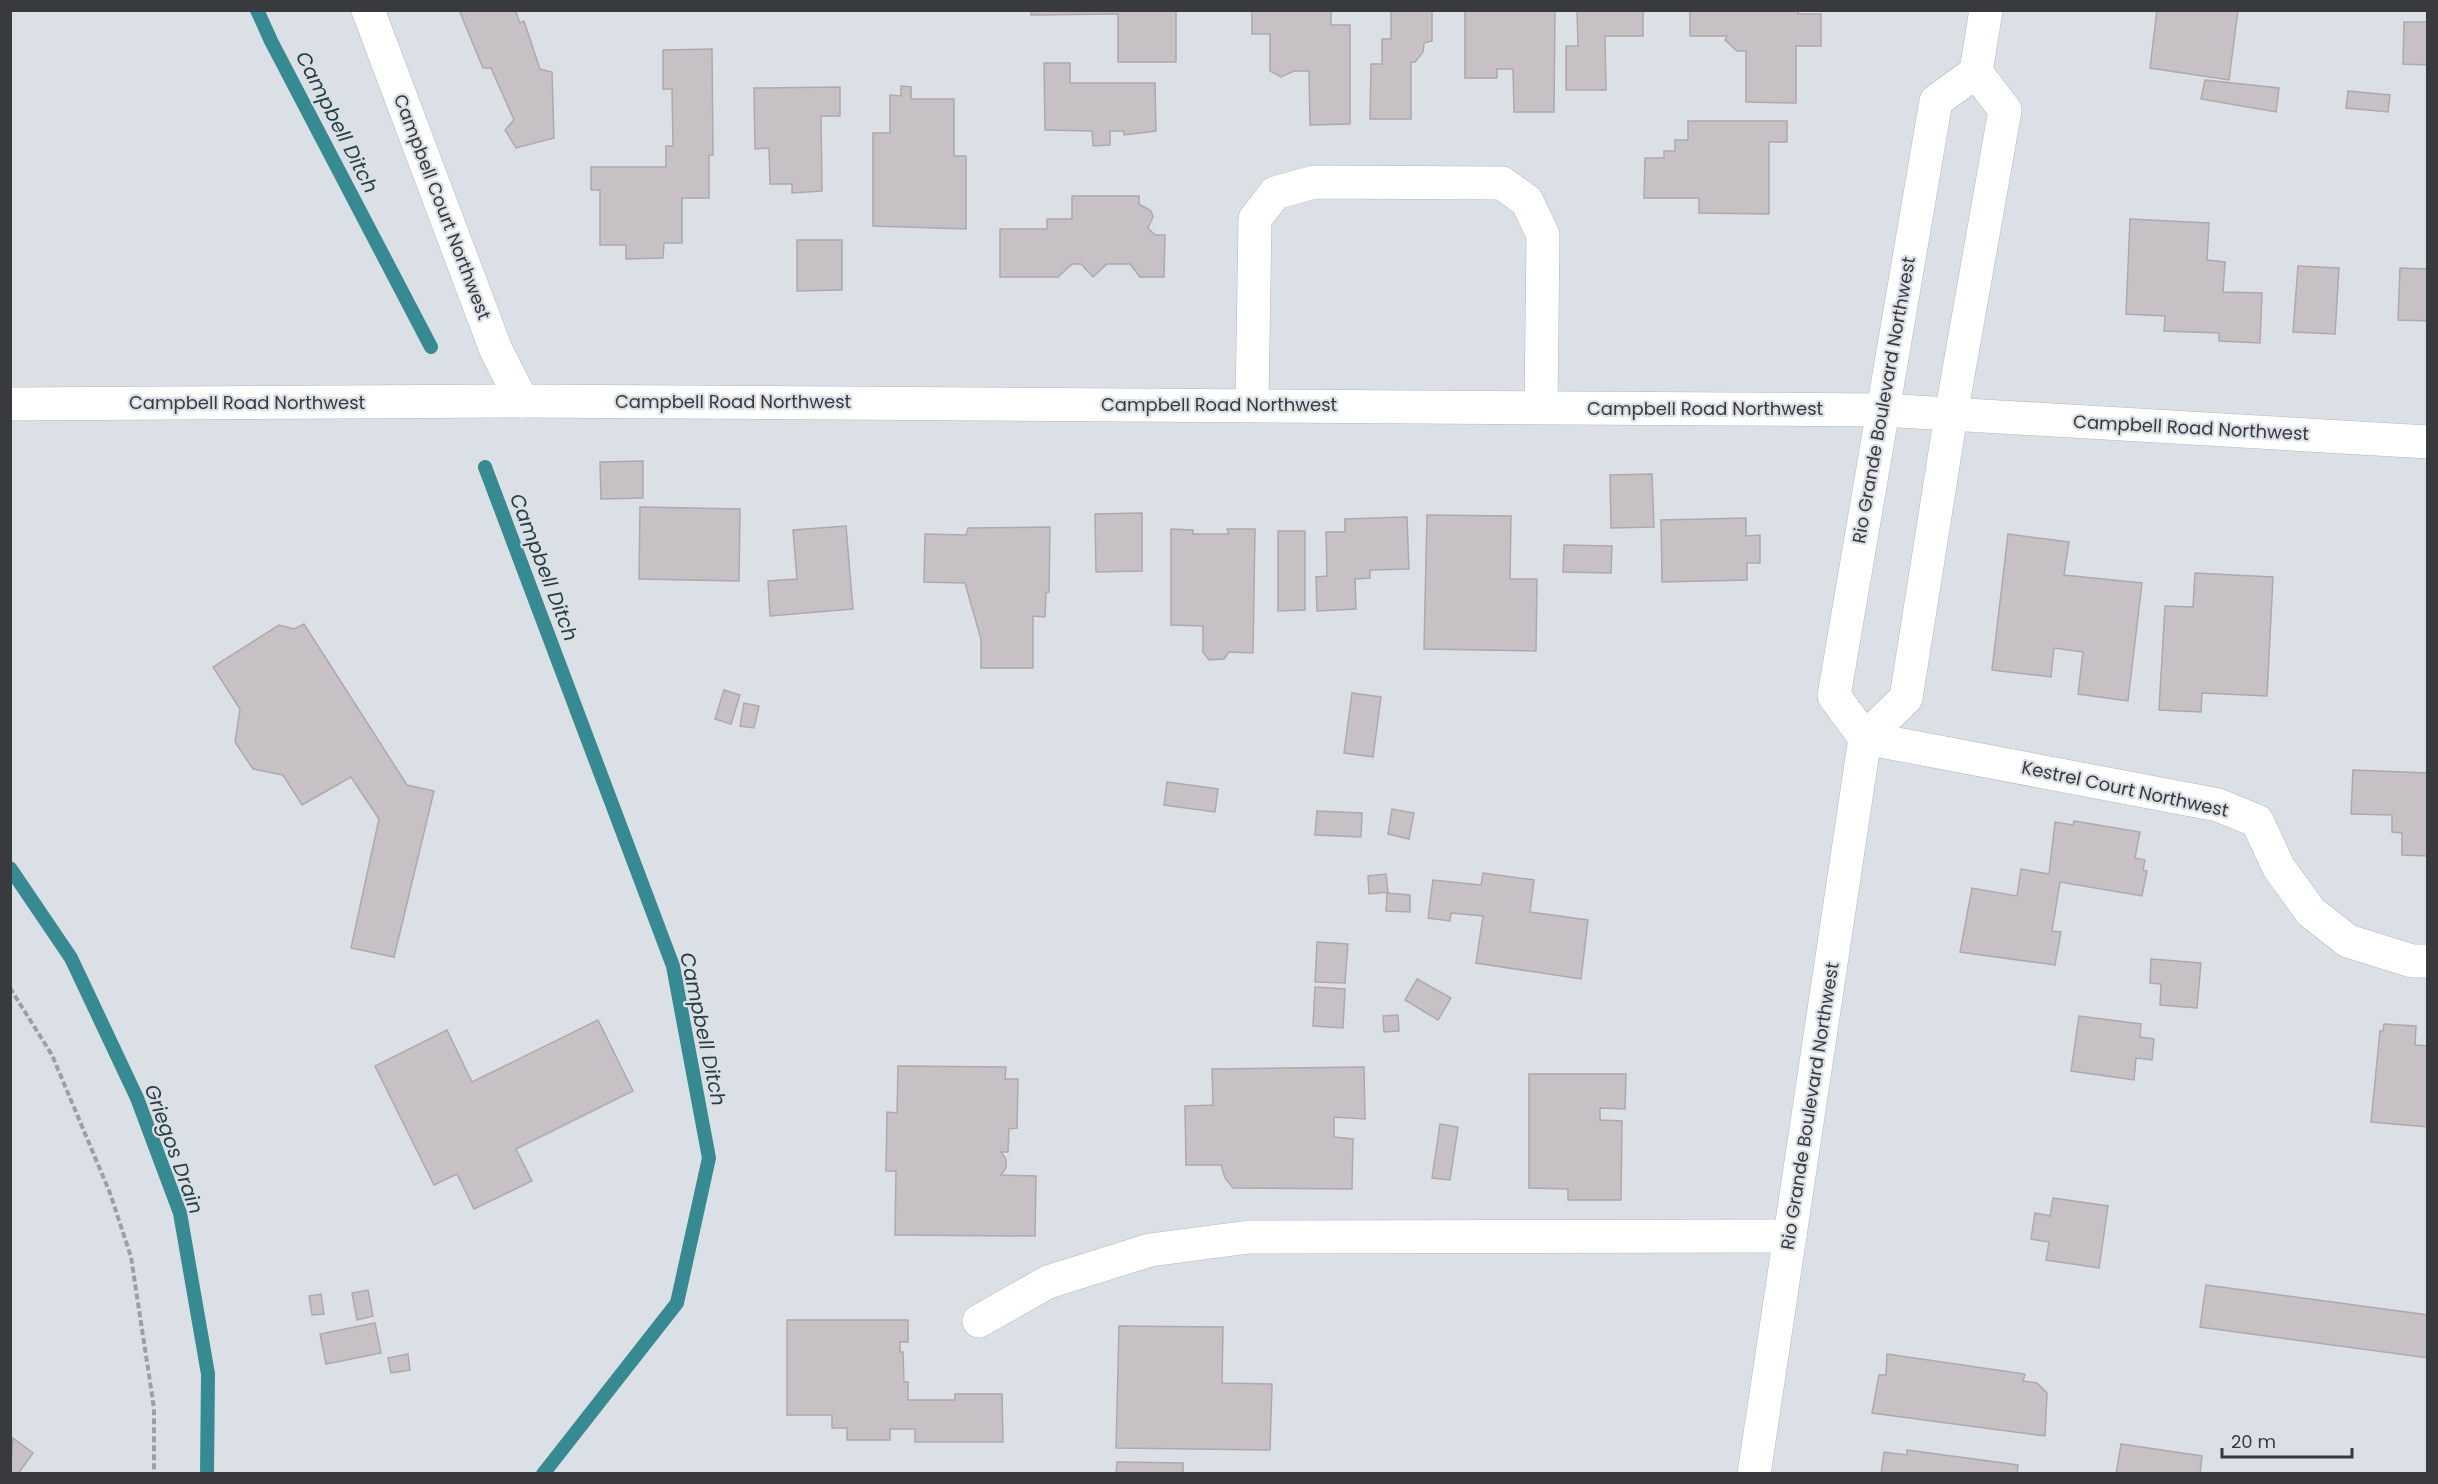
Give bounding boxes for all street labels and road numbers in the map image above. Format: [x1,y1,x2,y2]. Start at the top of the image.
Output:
street label: Campbell Court Northwest [388,90,497,323]
street label: Rio Grande Boulevard Northwest [1846,255,1921,545]
street label: Campbell Road Northwest [615,389,851,414]
street label: Campbell Road Northwest [129,390,365,415]
street label: Campbell Road Northwest [1101,392,1337,417]
street label: Campbell Road Northwest [1587,396,1823,421]
street label: Campbell Road Northwest [2072,409,2310,446]
street label: Kestrel Court Northwest [2019,754,2231,823]
street label: Rio Grande Boulevard Northwest [1774,960,1845,1251]

